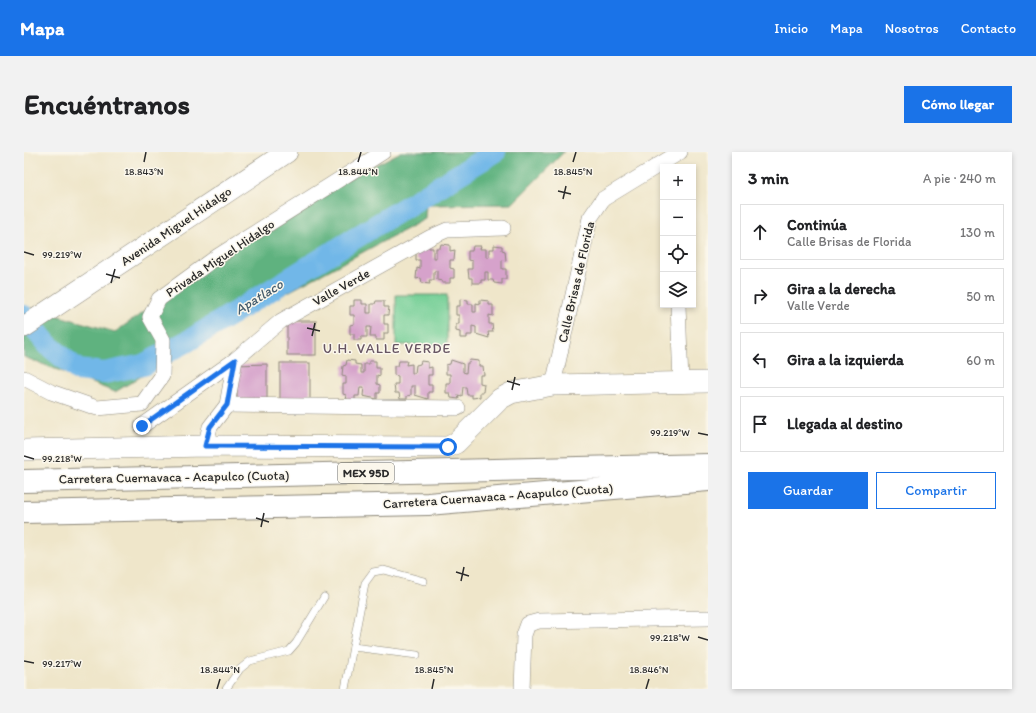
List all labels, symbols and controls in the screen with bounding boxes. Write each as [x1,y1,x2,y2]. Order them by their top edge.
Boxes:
text: Mapa [20,17,64,40]
text: Inicio [774,20,808,37]
text: Mapa [830,20,863,37]
text: Nosotros [885,20,939,37]
text: Contacto [961,20,1016,37]
button: Cómo llegar [904,86,1012,123]
text: Encuéntranos [24,87,190,121]
map controls [660,164,696,308]
button: + [660,164,696,200]
text: 18.843°N [124,165,164,178]
text: 18.844°N [338,165,378,178]
text: 18.845°N [553,165,593,178]
text: 3 min [748,168,789,188]
text: A pie · 240 m [923,171,996,186]
street label: Avenida Miguel Hidalgo [118,183,234,269]
button: − [660,200,696,236]
street label: Privada Miguel Hidalgo [163,216,278,300]
text: Continúa [787,216,847,234]
street label: Calle Brisas de Florida [555,219,597,344]
icon: ahead [749,221,771,243]
text: 130 m [960,225,995,240]
text: Calle Brisas de Florida [787,234,911,249]
button: locate [660,236,696,272]
text: 99.219°W [42,248,82,261]
street label: Valle Verde [310,265,372,309]
button: layers [660,272,696,308]
water label: Apatlaco [232,275,287,318]
text: Gira a la derecha [787,280,896,298]
icon: right [749,285,771,307]
text: 50 m [966,289,995,304]
text: Valle Verde [787,298,850,313]
district label: U.H. VALLE VERDE [323,340,451,357]
icon: left [749,349,771,371]
text: Gira a la izquierda [787,351,904,369]
text: 60 m [966,353,995,368]
icon: arrive [749,413,771,435]
text: Llegada al destino [787,415,903,433]
route end [133,417,151,435]
text: 99.219°W [650,426,690,439]
route start [439,438,457,456]
text: 99.218°W [42,452,82,465]
road number: MEX 95D [338,463,394,483]
street label: Carretera Cuernavaca - Acapulco (Cuota) [58,467,290,487]
button: Guardar [748,472,868,509]
button: Compartir [876,472,996,509]
street label: Carretera Cuernavaca - Acapulco (Cuota) [382,480,614,512]
text: 99.218°W [650,631,690,644]
text: 99.217°W [42,657,82,670]
text: 18.844°N [200,663,240,676]
text: 18.845°N [414,663,454,676]
text: 18.846°N [629,663,669,676]

